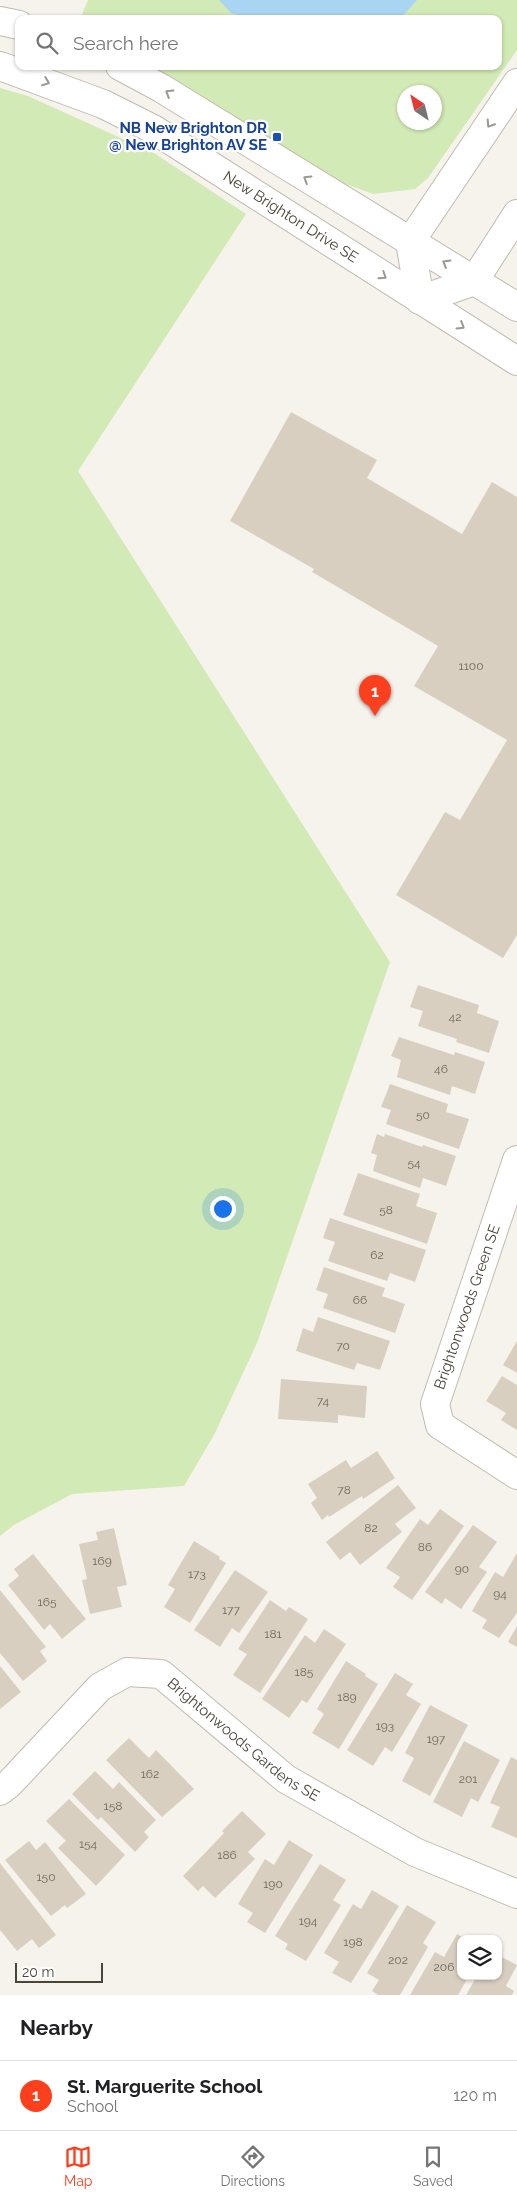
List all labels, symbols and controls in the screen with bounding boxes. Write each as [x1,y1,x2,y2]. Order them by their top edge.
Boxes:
search box [15,15,502,70]
icon: search [33,29,61,57]
text: Search here [73,32,179,54]
one-way arrow [41,76,50,86]
north arrow [397,85,442,130]
one-way arrow [165,90,174,99]
one-way arrow [487,118,497,127]
place label: NB New Brighton DR @ New Brighton AV SE [109,119,267,154]
marker: NB New Brighton DR @ New Brighton AV SE [271,131,283,143]
street label: New Brighton Drive SE [220,167,362,266]
one-way arrow [303,176,312,185]
one-way arrow [442,260,451,270]
one-way arrow [377,270,387,279]
one-way arrow [456,320,465,329]
house number: 1100 [459,659,483,673]
pin: 1 [359,675,391,716]
house number: 42 [449,1010,461,1024]
house number: 46 [434,1062,448,1076]
house number: 50 [416,1108,430,1122]
house number: 54 [407,1156,421,1170]
your location [210,1196,236,1222]
house number: 58 [379,1203,393,1217]
street label: Brightonwoods Green SE [430,1222,504,1392]
house number: 62 [370,1248,384,1262]
house number: 66 [353,1293,367,1307]
house number: 70 [336,1339,350,1353]
house number: 74 [317,1394,330,1408]
house number: 78 [337,1483,351,1497]
house number: 82 [364,1521,378,1535]
house number: 86 [418,1540,432,1554]
house number: 169 [92,1554,112,1568]
house number: 90 [455,1562,469,1576]
house number: 173 [188,1567,206,1581]
house number: 94 [493,1587,507,1601]
house number: 165 [38,1595,57,1609]
house number: 177 [222,1603,241,1617]
house number: 181 [264,1627,282,1641]
house number: 185 [295,1665,314,1679]
street label: Brightonwoods Gardens SE [164,1674,323,1805]
house number: 189 [337,1690,357,1704]
house number: 193 [376,1719,394,1733]
house number: 197 [427,1732,446,1746]
house number: 162 [141,1767,159,1781]
house number: 201 [459,1772,477,1786]
house number: 158 [104,1799,122,1813]
house number: 154 [79,1837,98,1851]
house number: 186 [217,1848,237,1862]
house number: 150 [36,1870,56,1884]
house number: 190 [263,1877,283,1891]
house number: 194 [299,1914,318,1928]
house number: 198 [343,1935,363,1949]
map controls [457,1935,502,1980]
button: layers [457,1935,502,1980]
house number: 202 [388,1953,408,1967]
scale bar [15,1960,102,1983]
house number: 206 [434,1960,454,1974]
text: 20 m [22,1964,54,1980]
text: Nearby [20,2015,93,2040]
text: St. Marguerite School [67,2075,262,2097]
text: 1 [32,2086,40,2105]
text: 120 m [453,2086,497,2105]
text: School [67,2097,118,2116]
tab: Map [64,2143,92,2189]
tab: Directions [220,2143,285,2189]
tab: Saved [413,2143,453,2189]

